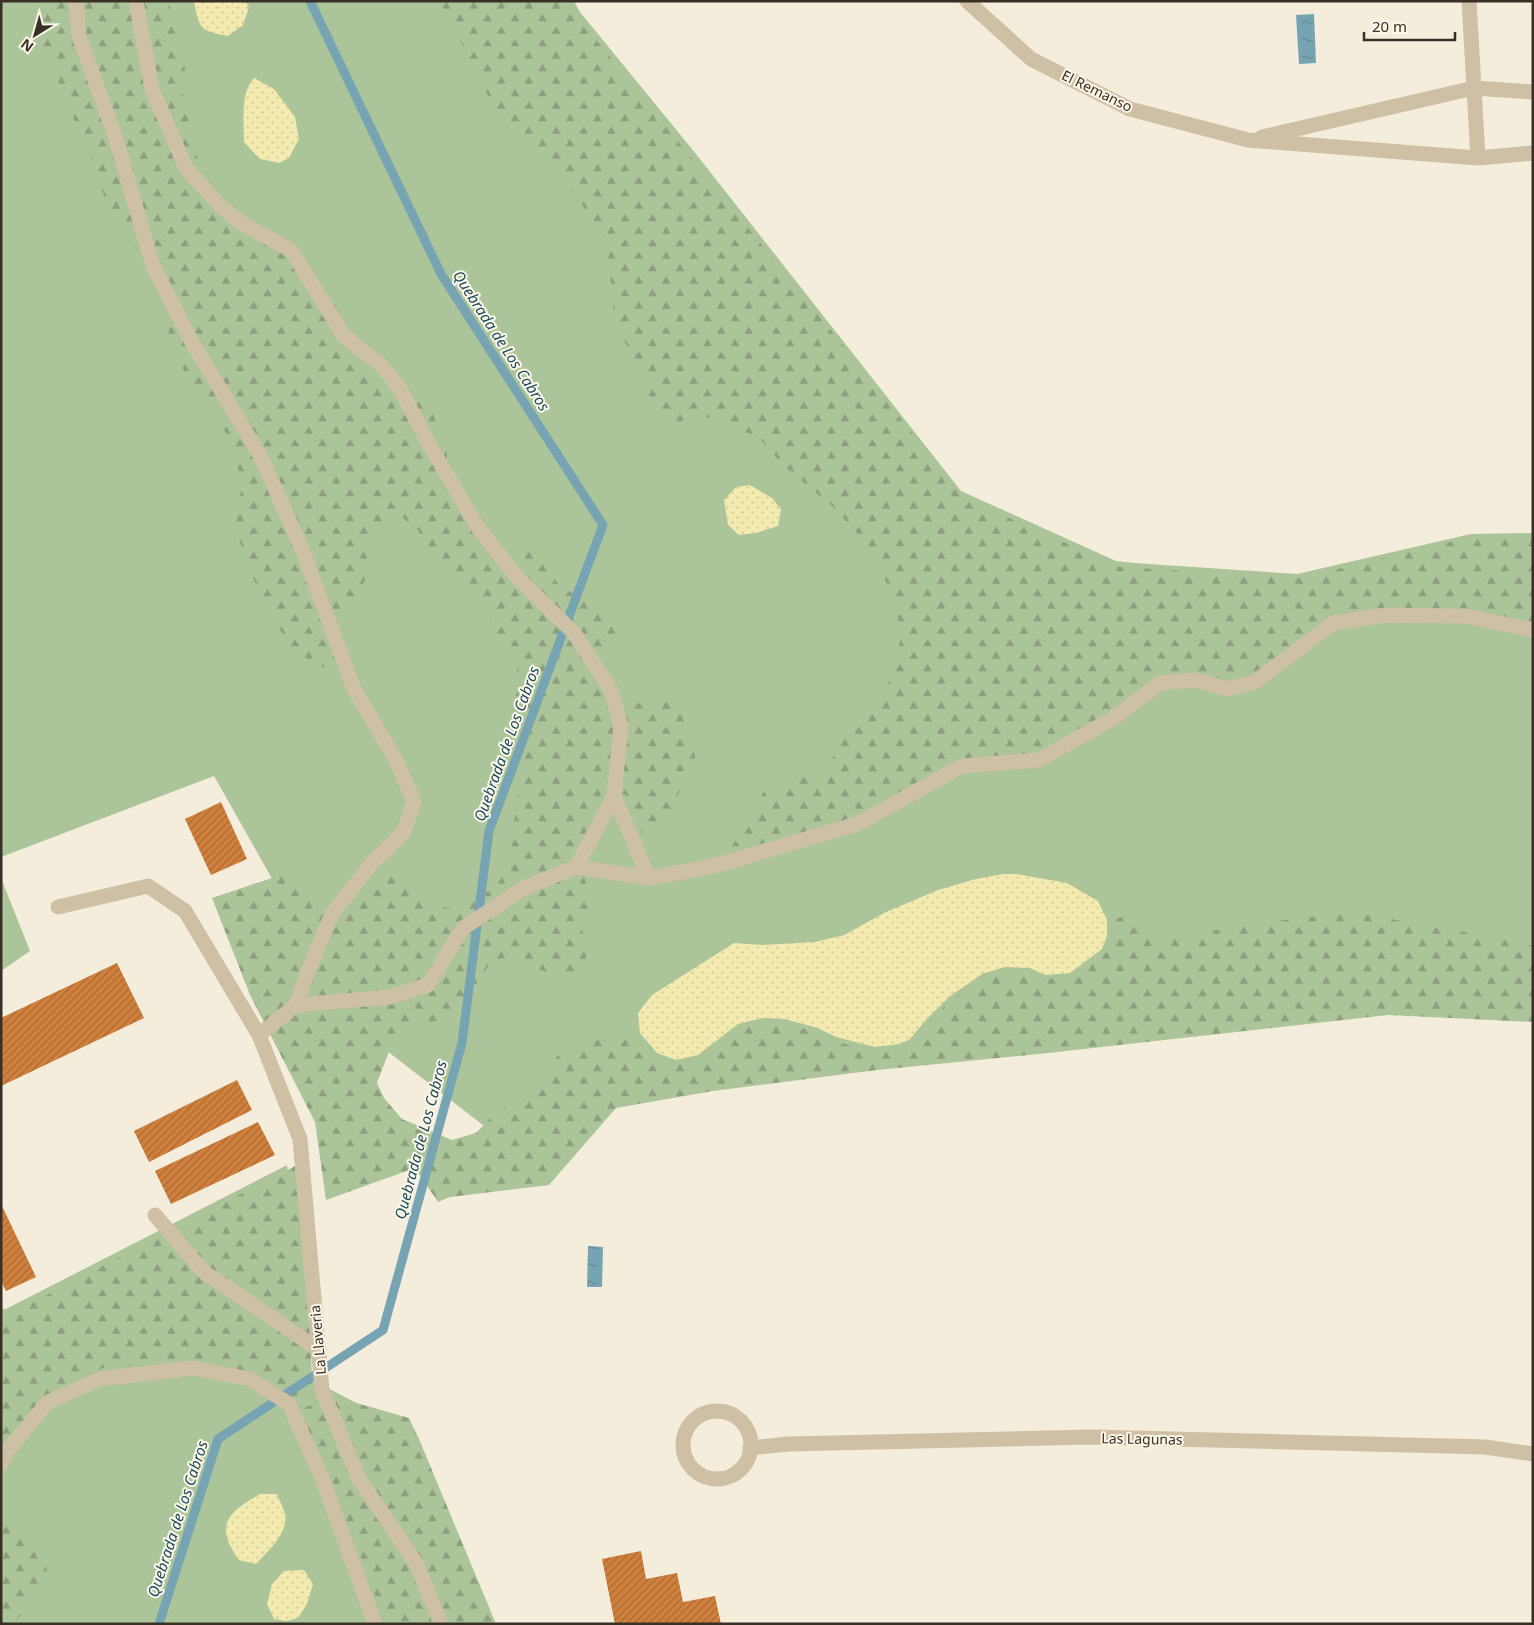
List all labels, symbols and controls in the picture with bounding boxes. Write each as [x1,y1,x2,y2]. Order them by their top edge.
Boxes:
north arrow [10,10,60,60]
scale bar [1364,10,1455,42]
text: 20 m [1372,16,1407,36]
text: N [17,35,37,57]
street label: El Remanso [1059,65,1136,116]
water label: Quebrada de Los Cabros [449,266,555,415]
water label: Quebrada de Los Cabros [469,663,544,824]
water label: Quebrada de Los Cabros [389,1058,451,1221]
street label: La Llaveria [305,1304,330,1376]
street label: Las Lagunas [1101,1428,1183,1449]
water label: Quebrada de Los Cabros [142,1437,212,1600]

